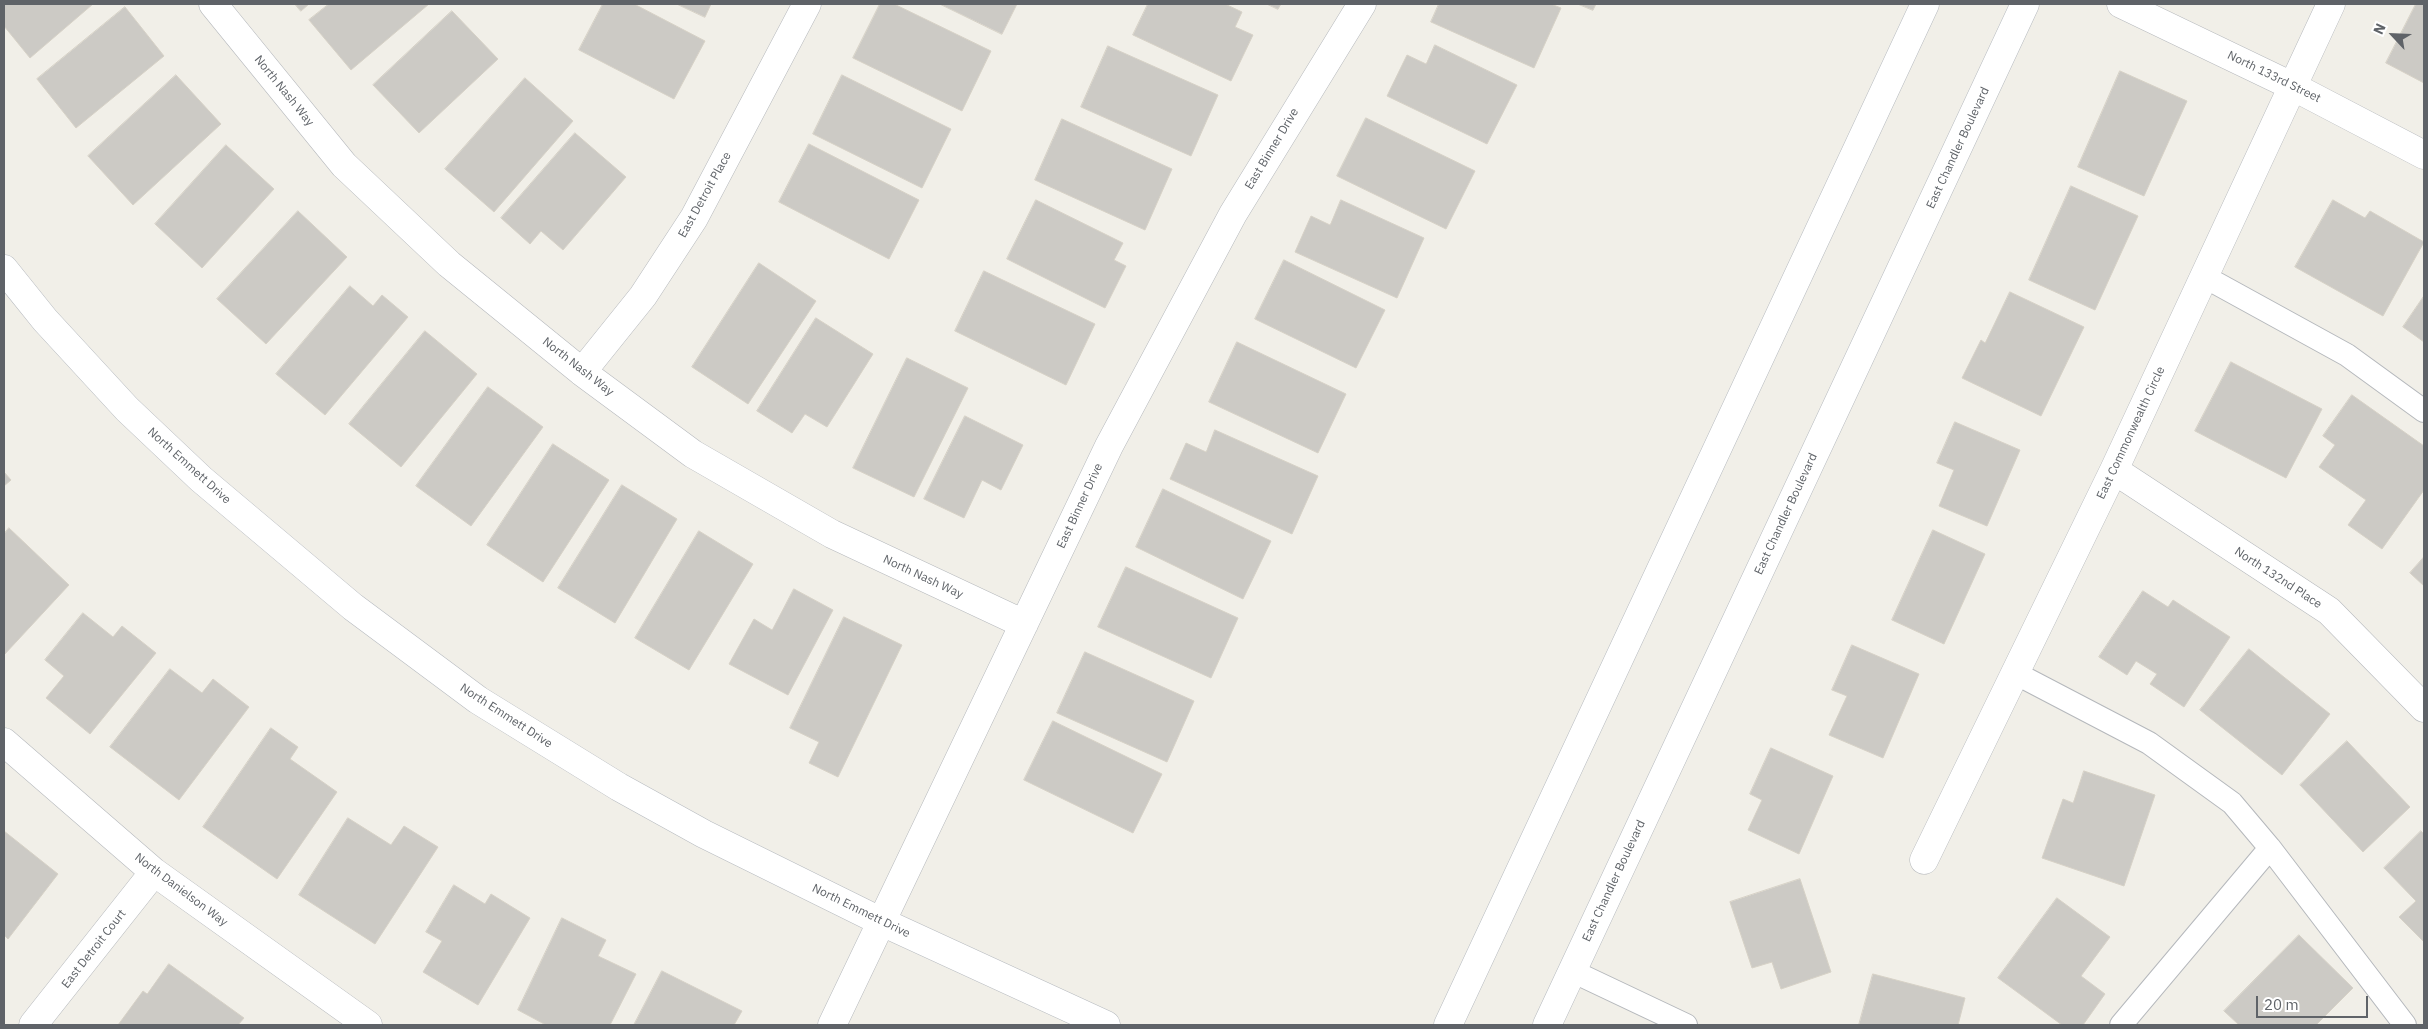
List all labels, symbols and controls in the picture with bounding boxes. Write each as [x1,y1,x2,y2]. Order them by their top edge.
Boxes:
north arrow [2368,10,2418,60]
text: N [2369,20,2390,37]
street label: North 133rd Street [2225,48,2323,106]
street label: North Nash Way [251,53,317,129]
street label: East Chandler Boulevard [1924,85,1992,211]
street label: East Binner Drive [1242,106,1302,192]
street label: East Detroit Place [676,150,734,240]
street label: North Nash Way [539,335,617,399]
street label: East Commonwealth Circle [2094,364,2168,502]
street label: North Emmett Drive [144,425,234,507]
street label: East Chandler Boulevard [1752,451,1820,577]
street label: East Binner Drive [1054,461,1106,551]
street label: North 132nd Place [2232,544,2324,612]
street label: North Nash Way [881,552,965,602]
street label: North Emmett Drive [457,681,555,751]
street label: East Chandler Boulevard [1580,818,1648,944]
street label: North Danielson Way [132,850,230,930]
street label: North Emmett Drive [810,881,912,941]
street label: East Detroit Court [59,907,129,991]
scale bar [2258,986,2370,1018]
text: 20 m [2264,995,2299,1014]

